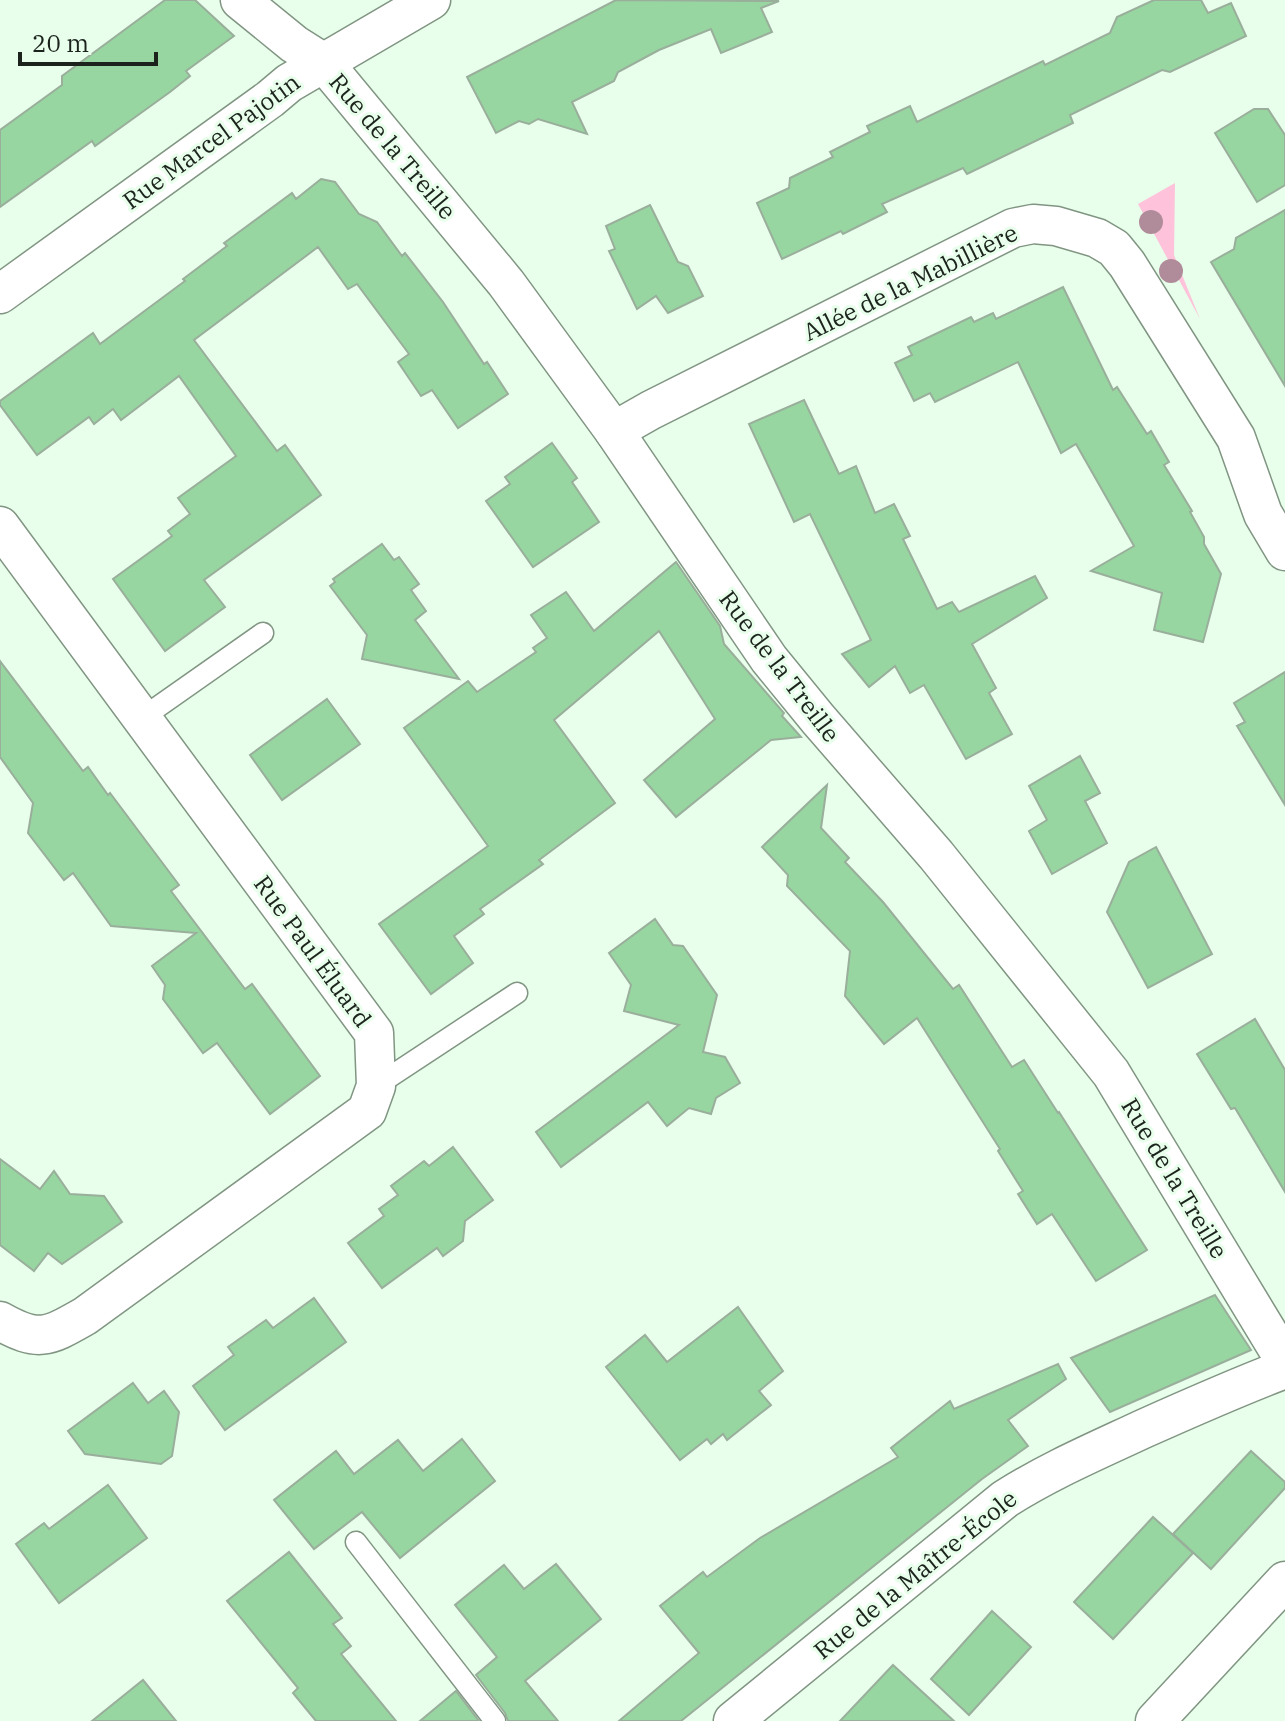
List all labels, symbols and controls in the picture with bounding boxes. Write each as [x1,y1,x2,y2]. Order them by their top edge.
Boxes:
scale bar [20,16,156,66]
text: 20 m [32,27,89,59]
street label: Rue Marcel Pajotin [116,66,306,216]
street label: Rue de la Treille [322,66,464,226]
street label: Allée de la Mabillière [797,216,1023,348]
street label: Rue de la Treille [713,584,847,748]
street label: Rue Paul Éluard [247,869,379,1033]
street label: Rue de la Treille [1114,1092,1236,1264]
street label: Rue de la Maître-École [807,1482,1023,1666]

